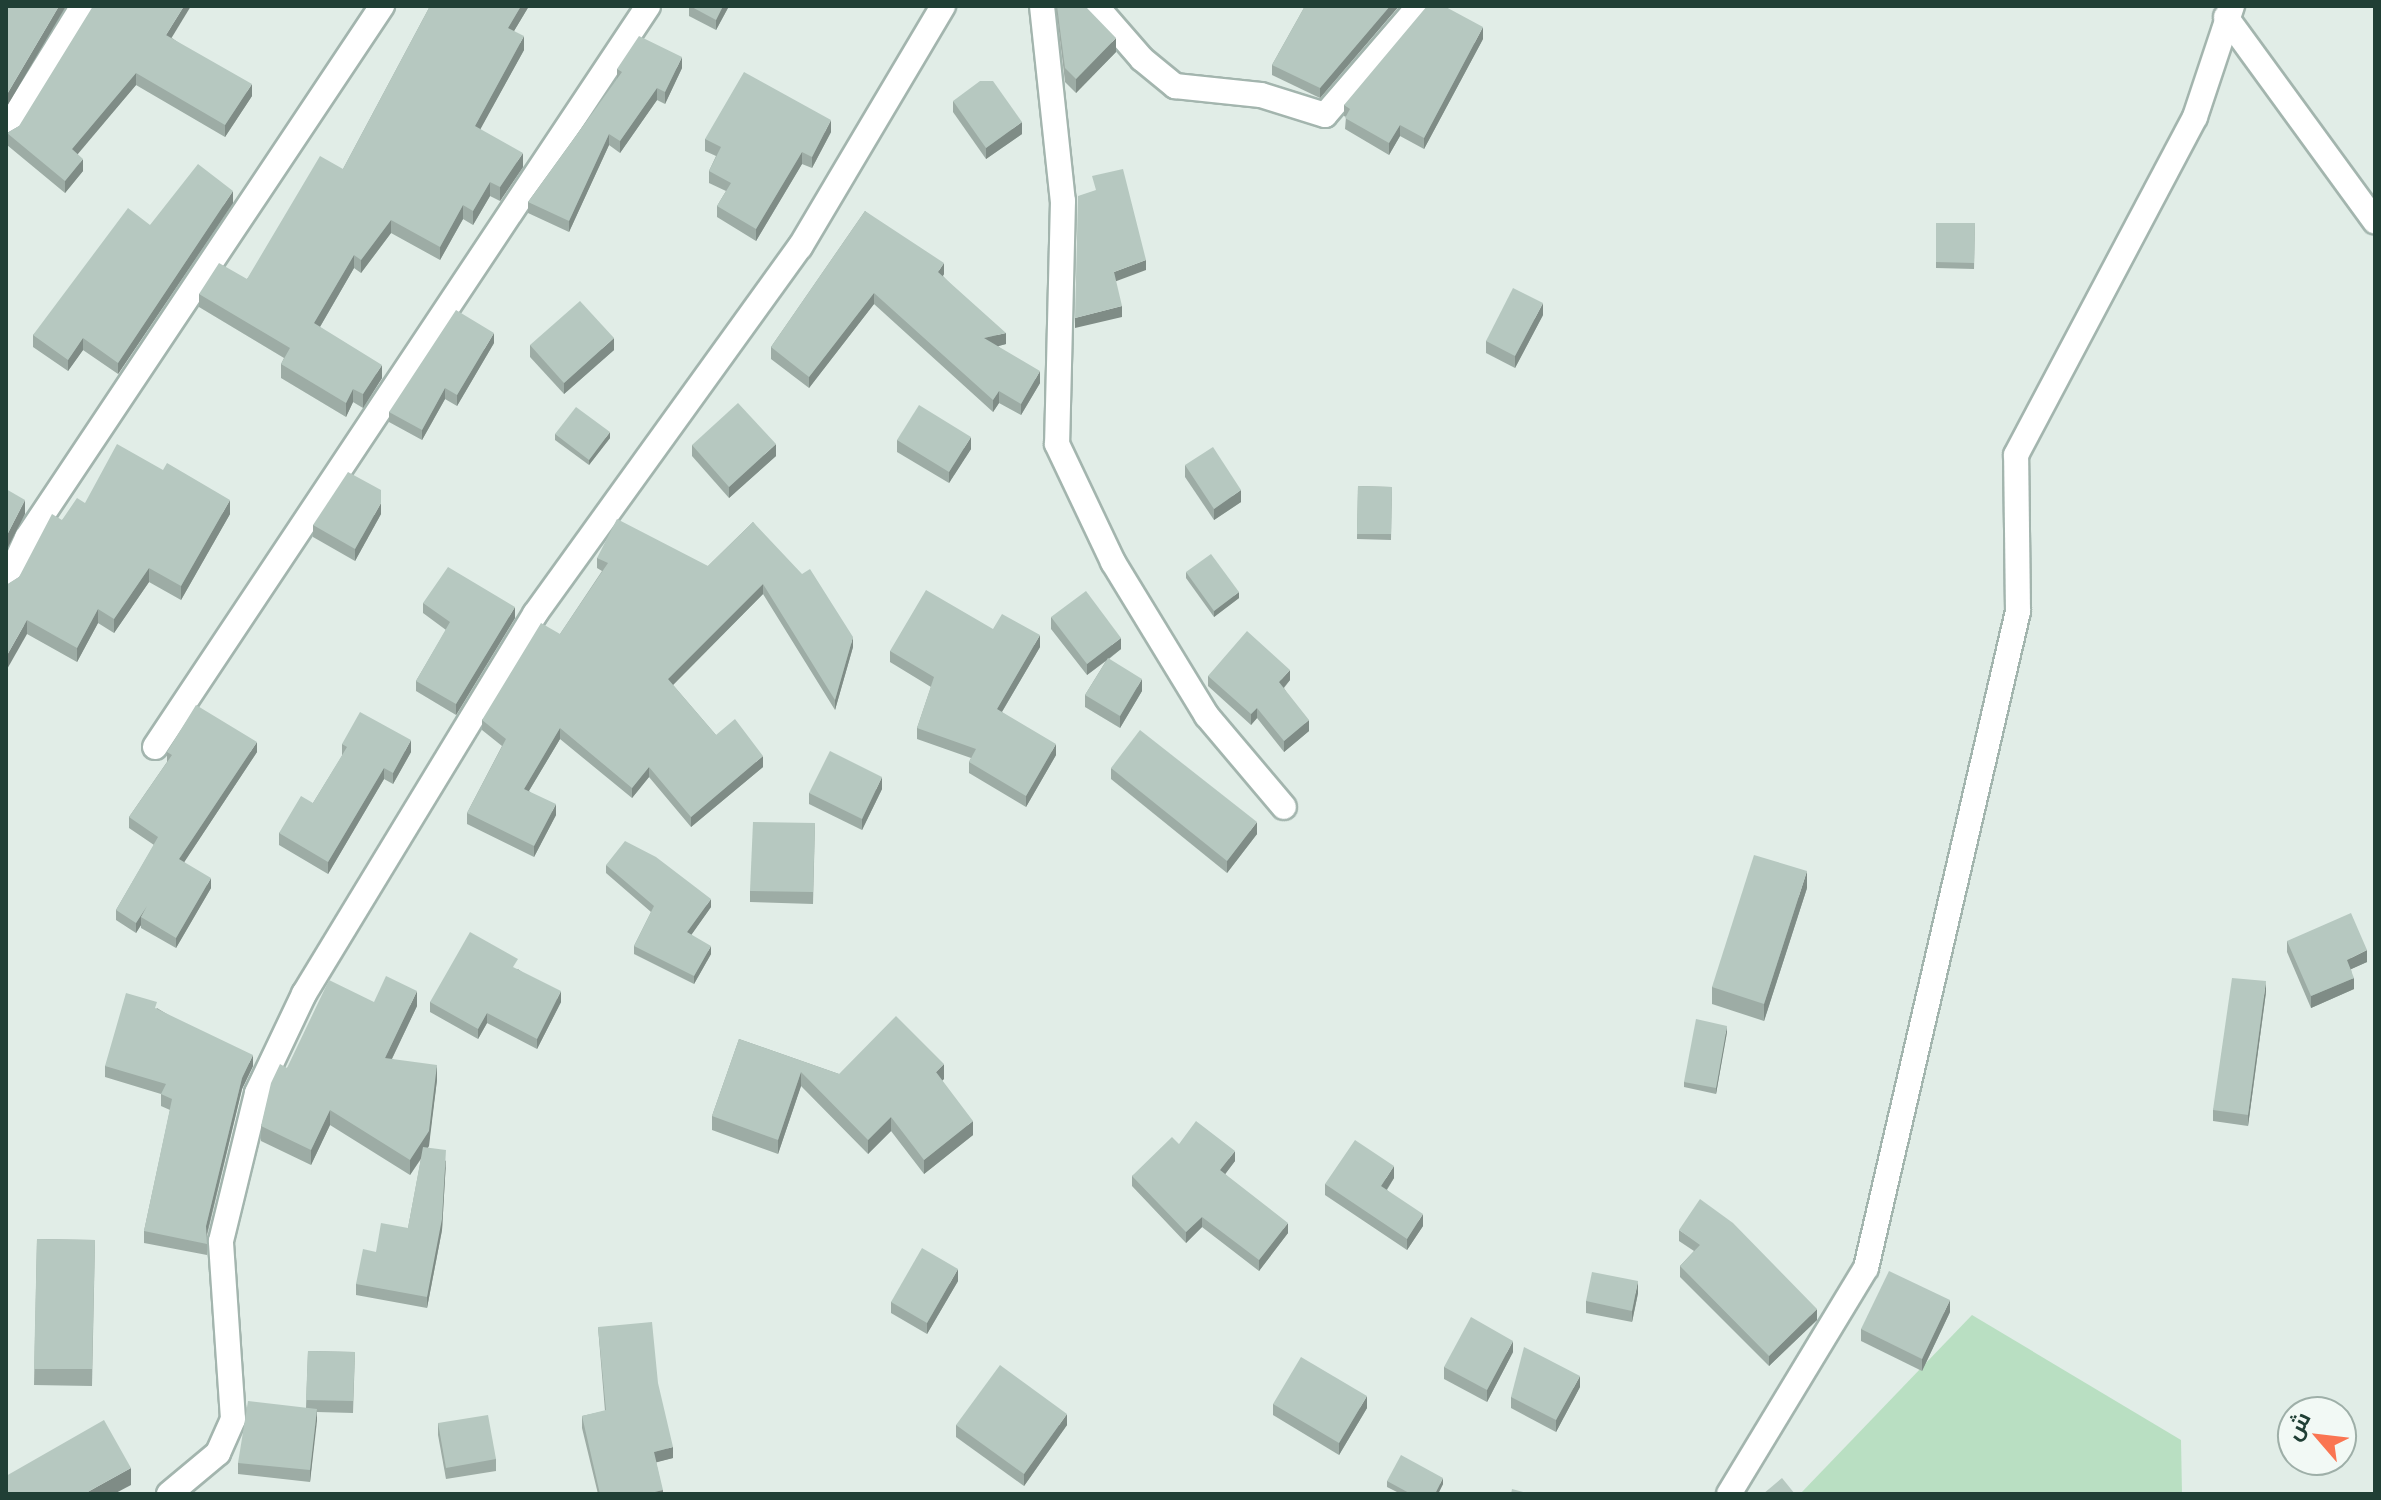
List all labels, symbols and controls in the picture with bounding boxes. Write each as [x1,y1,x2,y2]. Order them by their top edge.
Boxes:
north arrow [2277,1396,2357,1476]
text: ش [2279,1407,2315,1444]

